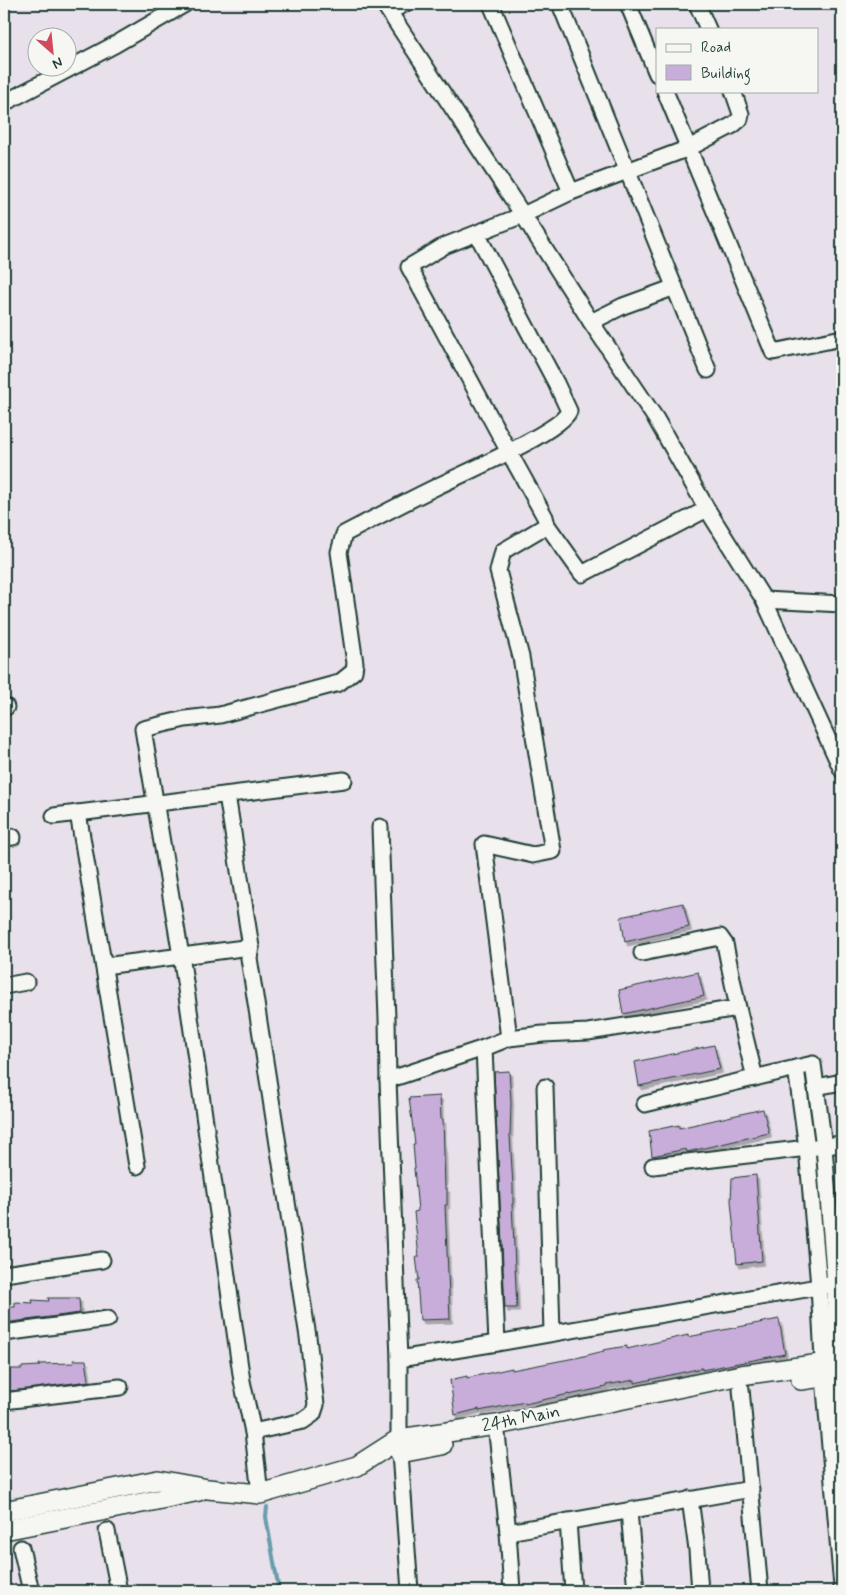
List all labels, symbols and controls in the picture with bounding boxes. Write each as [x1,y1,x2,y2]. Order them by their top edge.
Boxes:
north arrow [28,28,78,78]
legend [656,28,818,92]
text: Road [701,38,731,58]
text: N [49,53,66,73]
text: Building [701,64,751,85]
street label: 24th Main [480,1400,562,1438]

